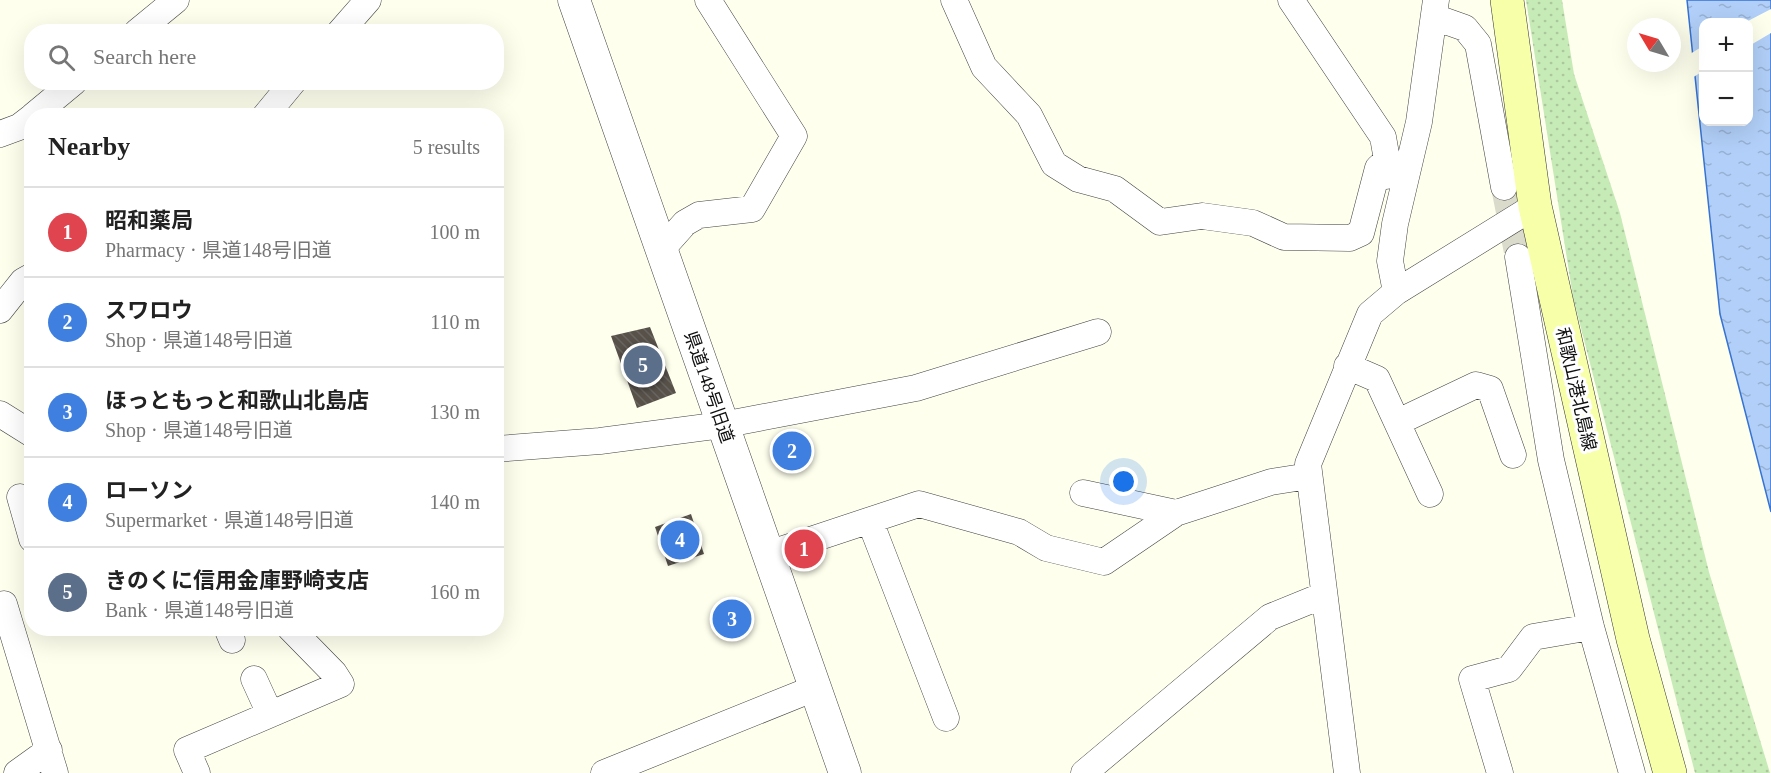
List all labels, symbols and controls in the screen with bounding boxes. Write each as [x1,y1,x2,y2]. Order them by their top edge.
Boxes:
north arrow [1627,18,1681,72]
map controls [1699,18,1753,126]
button: + [1699,18,1753,72]
search box [24,24,504,90]
icon: search [45,41,78,74]
text: Search here [93,44,196,69]
button: − [1699,72,1753,126]
text: Nearby [48,132,130,161]
text: 5 results [413,136,480,158]
text: 昭和薬局 [105,208,193,233]
text: 1 [63,221,73,243]
text: 100 m [429,221,480,243]
text: Pharmacy · 県道148号旧道 [105,239,332,261]
text: スワロウ [105,298,193,323]
text: 2 [63,311,73,333]
text: 110 m [430,311,480,333]
street label: 和歌山港北島線 [1552,325,1600,453]
street label: 県道148号旧道 [680,328,738,446]
text: Shop · 県道148号旧道 [105,329,293,351]
pin: 5 [624,342,662,388]
text: ほっともっと和歌山北島店 [105,388,369,413]
text: 3 [63,401,73,423]
text: 130 m [429,401,480,423]
text: Shop · 県道148号旧道 [105,419,293,441]
pin: 2 [772,428,812,474]
your location [1109,467,1138,496]
text: ローソン [105,478,193,503]
text: 4 [63,491,73,513]
text: 140 m [429,491,480,513]
text: Supermarket · 県道148号旧道 [105,509,354,531]
pin: 4 [660,518,700,562]
pin: 1 [784,526,824,572]
text: きのくに信用金庫野崎支店 [105,568,369,593]
text: 5 [63,581,73,603]
text: 160 m [429,581,480,603]
pin: 3 [712,596,752,642]
text: Bank · 県道148号旧道 [105,599,294,621]

